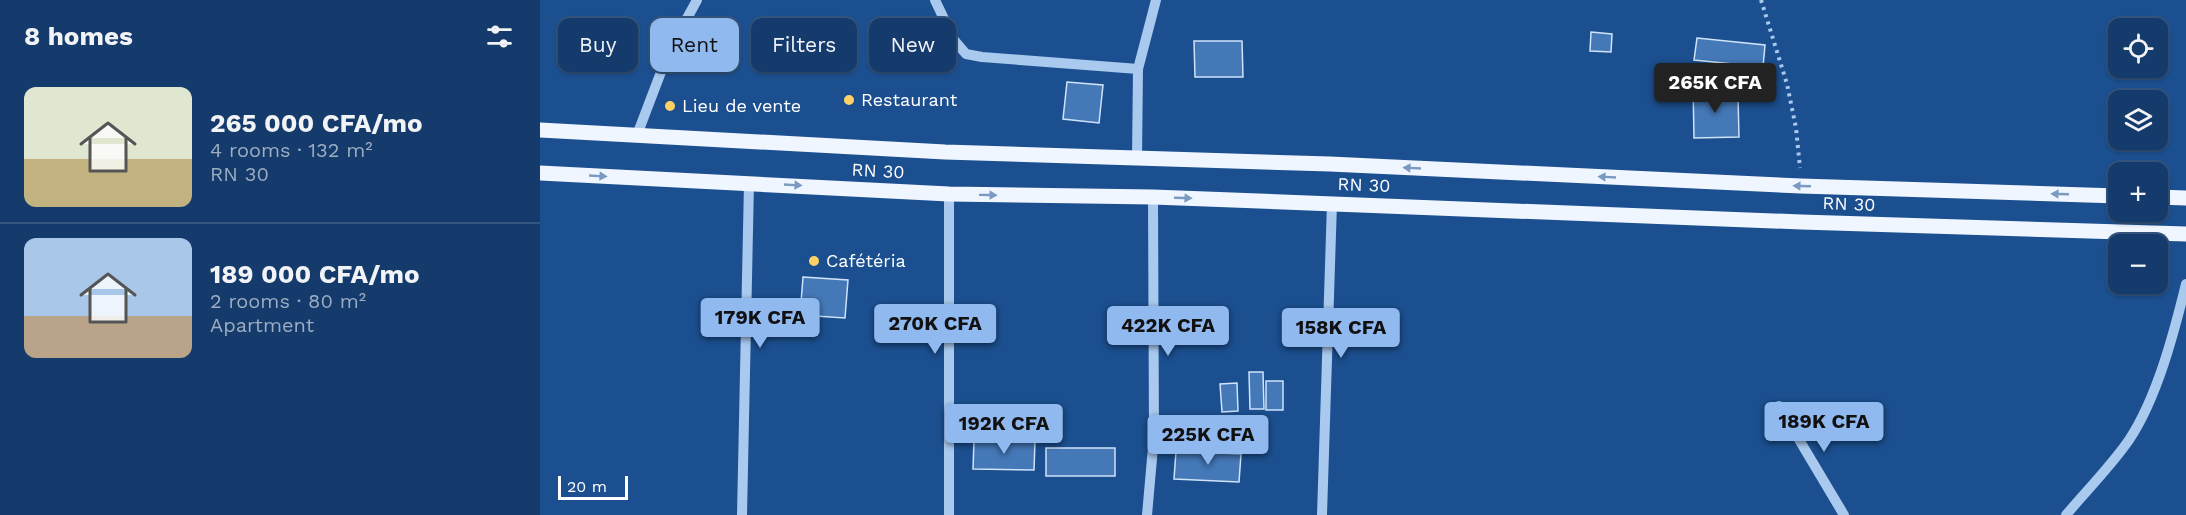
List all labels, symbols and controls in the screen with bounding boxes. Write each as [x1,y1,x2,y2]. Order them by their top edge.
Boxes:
chip: Buy [558,18,638,72]
chip: Rent [650,18,739,72]
chip: Filters [751,18,857,72]
chip: New [869,18,956,72]
map controls [2108,18,2168,294]
button: locate [2108,18,2168,78]
icon: filters [483,20,516,53]
text: 8 homes [24,21,133,51]
pin: 265K CFA [1653,63,1777,114]
text: 265K CFA [1668,70,1762,94]
place label: Restaurant [861,89,958,110]
button: layers [2108,90,2168,150]
marker: Restaurant [842,93,856,107]
place label: Lieu de vente [682,95,801,116]
marker: Lieu de vente [663,99,677,113]
text: 265 000 CFA/mo [210,108,423,138]
icon: home [72,111,144,183]
text: 4 rooms · 132 m² [210,138,373,162]
street label: RN 30 [851,159,905,182]
text: RN 30 [210,162,269,186]
button: + [2108,162,2168,222]
one-way arrow [1403,163,1422,172]
one-way arrow [589,171,608,181]
one-way arrow [1597,172,1616,181]
street label: RN 30 [1337,173,1391,196]
one-way arrow [784,181,803,190]
one-way arrow [1792,181,1811,190]
one-way arrow [2050,189,2069,199]
one-way arrow [978,190,997,200]
street label: RN 30 [1822,192,1876,215]
one-way arrow [1173,194,1192,203]
button: − [2108,234,2168,294]
place label: Cafétéria [826,250,906,271]
marker: Cafétéria [807,254,821,268]
text: 189 000 CFA/mo [210,259,420,289]
icon: home [72,262,144,334]
text: 2 rooms · 80 m² [210,289,366,313]
pin: 179K CFA [698,298,822,349]
pin: 270K CFA [873,304,997,355]
text: 179K CFA [715,305,805,329]
pin: 422K CFA [1106,306,1230,357]
pin: 158K CFA [1279,308,1403,359]
text: 270K CFA [888,311,982,335]
text: Apartment [210,313,314,337]
text: 422K CFA [1121,313,1215,337]
text: 158K CFA [1296,315,1386,339]
pin: 189K CFA [1762,402,1886,453]
pin: 192K CFA [942,404,1066,455]
text: 189K CFA [1778,409,1870,433]
text: 192K CFA [959,411,1049,435]
pin: 225K CFA [1146,415,1270,466]
text: 225K CFA [1161,422,1255,446]
scale bar [558,473,628,500]
text: 20 m [567,477,607,496]

